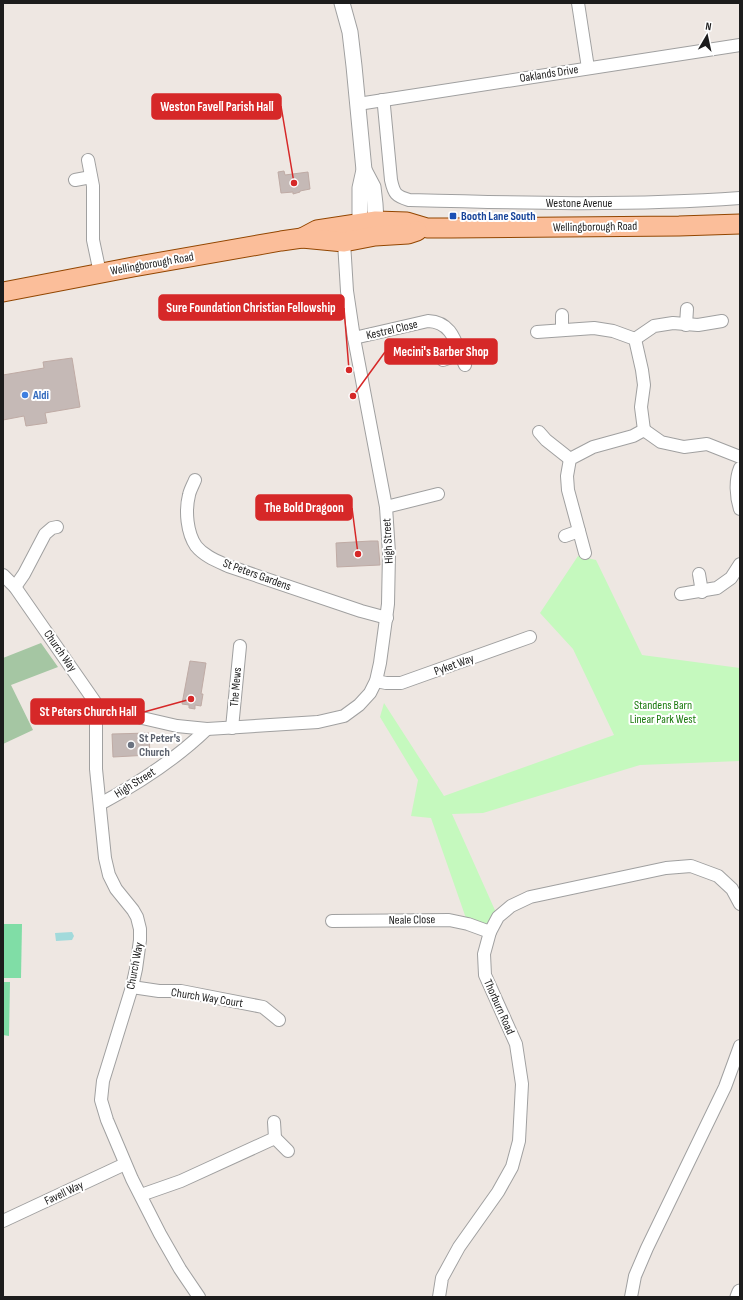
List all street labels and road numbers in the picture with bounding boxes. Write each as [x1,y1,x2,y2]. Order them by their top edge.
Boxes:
street label: Oaklands Drive [519,62,580,86]
street label: Westone Avenue [546,196,612,211]
street label: Wellingborough Road [553,219,637,235]
street label: Wellingborough Road [109,249,195,279]
street label: Kestrel Close [365,317,419,343]
street label: High Street [379,518,397,564]
street label: St Peters Gardens [221,556,293,594]
street label: Church Way [40,627,80,675]
street label: Pyket Way [432,651,476,679]
street label: The Mews [227,667,245,707]
street label: High Street [112,764,159,801]
street label: Neale Close [389,912,436,928]
street label: Church Way [123,941,147,991]
street label: Thorburn Road [480,977,518,1037]
street label: Church Way Court [170,985,244,1011]
street label: Favell Way [42,1177,86,1209]

